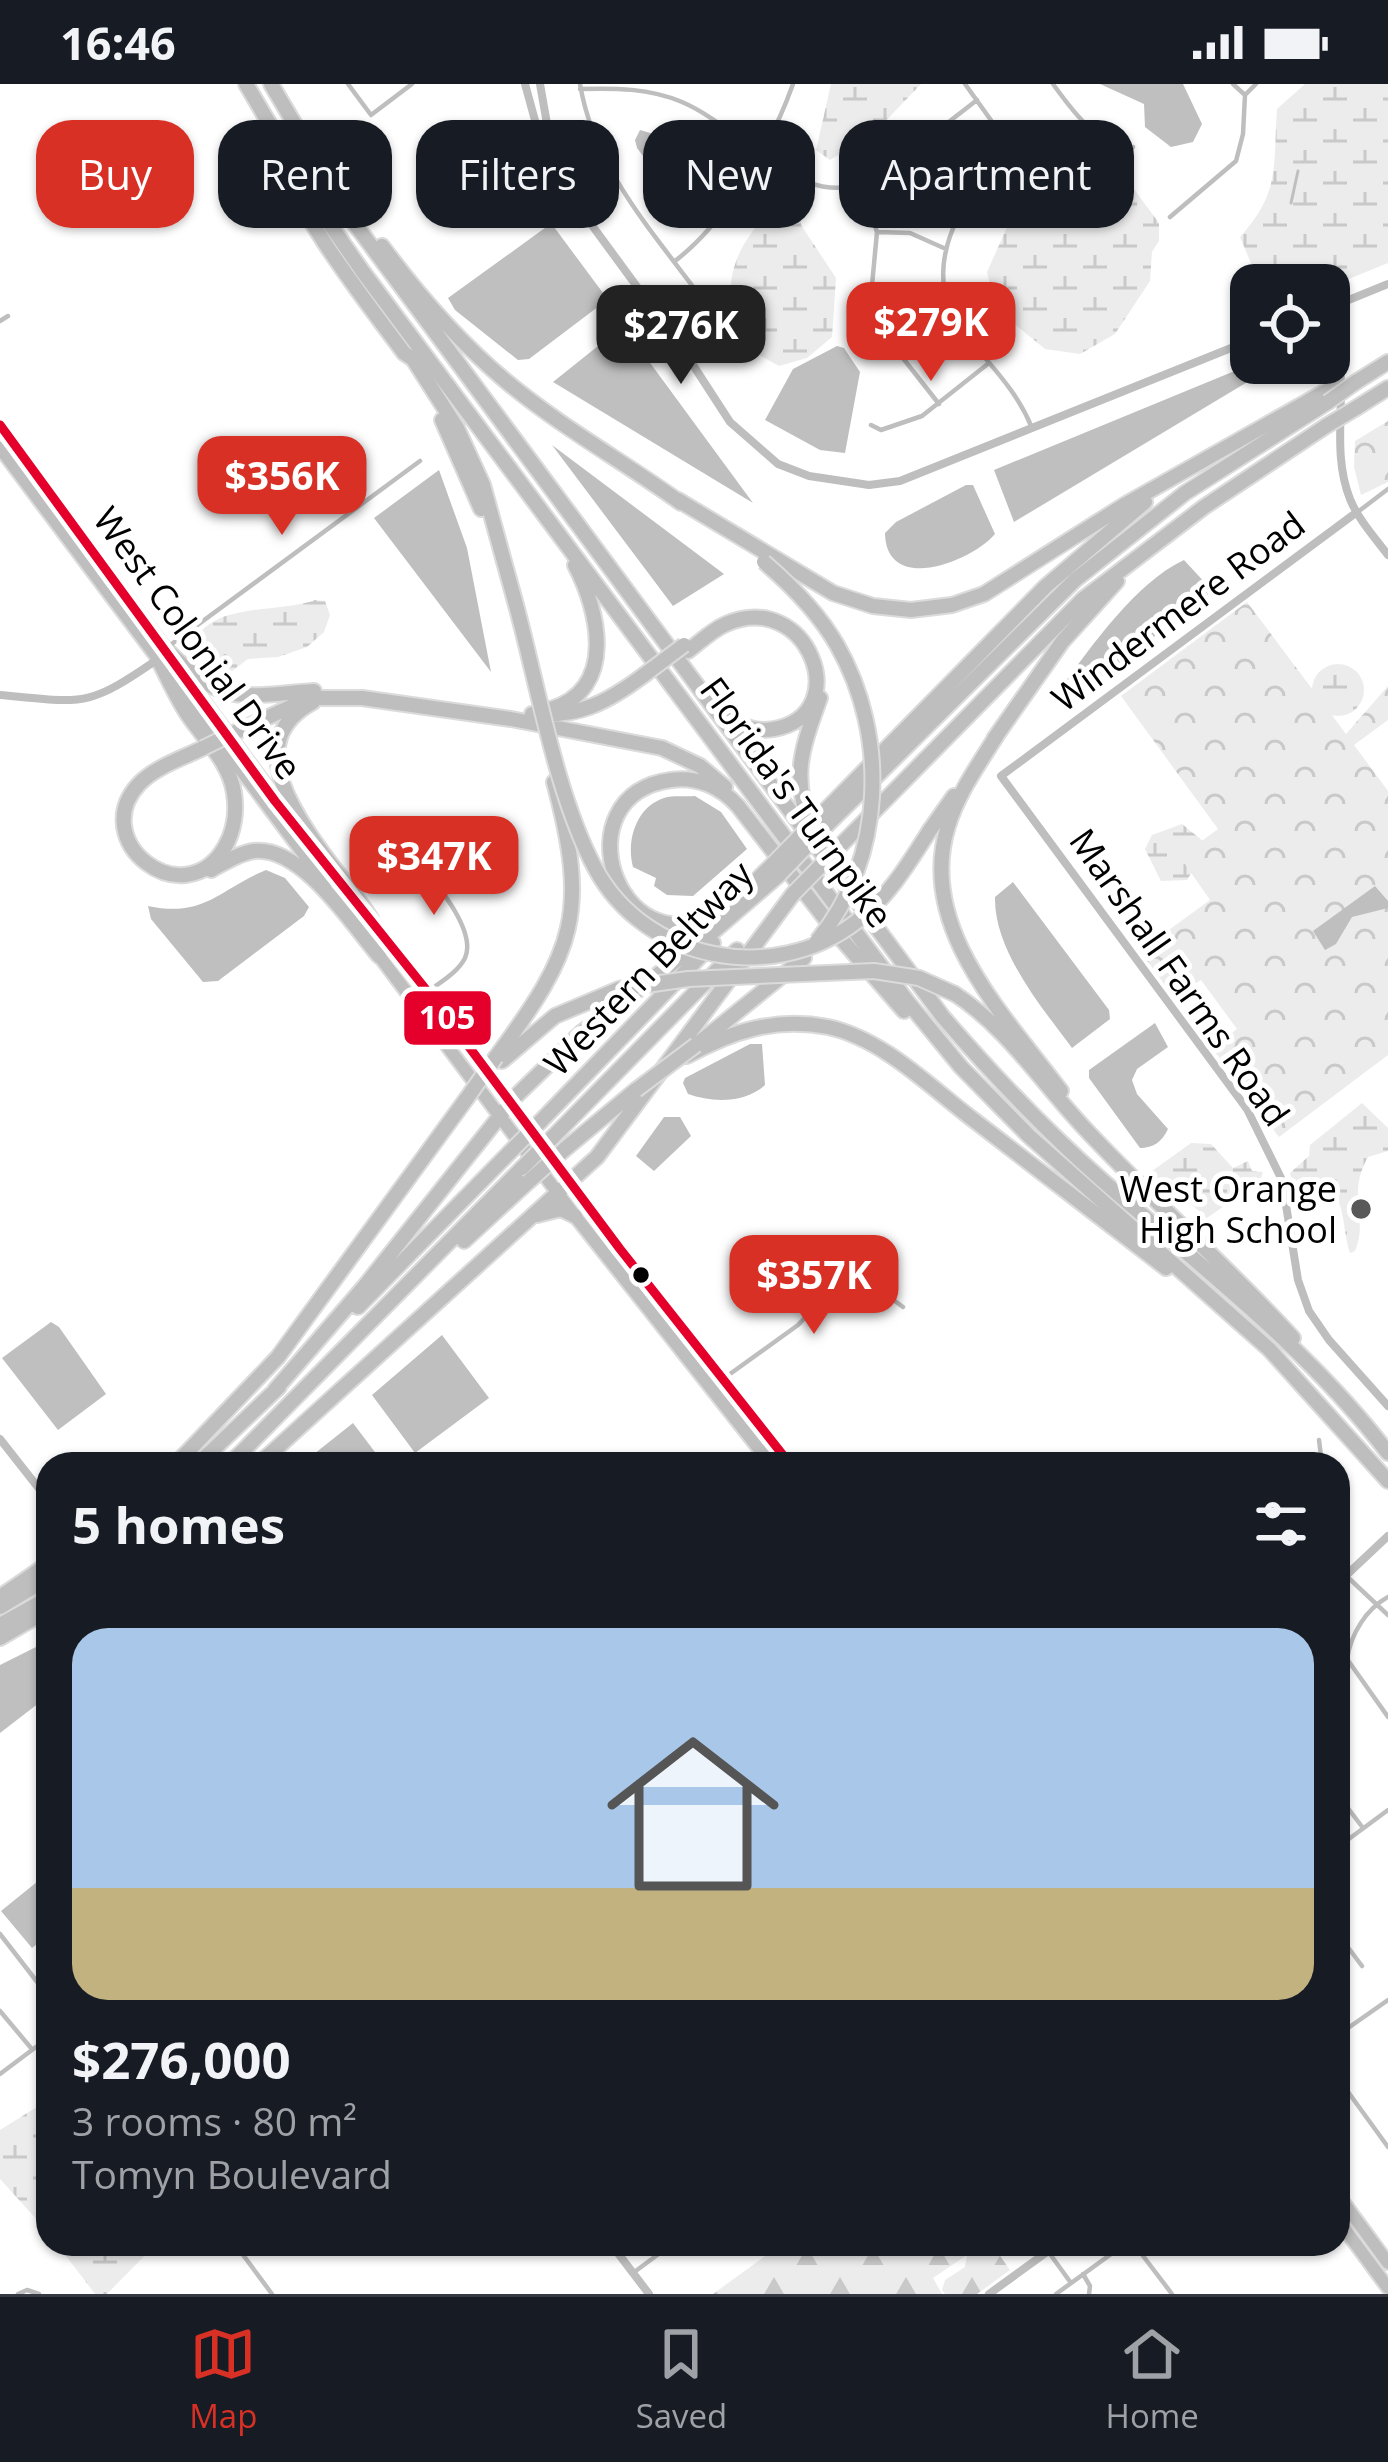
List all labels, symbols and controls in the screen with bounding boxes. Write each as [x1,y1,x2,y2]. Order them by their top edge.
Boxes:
text: 16:46 [60,12,176,73]
chip: Buy [36,120,194,228]
chip: Rent [218,120,392,228]
chip: Filters [416,120,619,228]
chip: New [643,120,815,228]
chip: Apartment [839,120,1134,228]
map controls [1230,264,1350,384]
button: locate [1230,264,1350,384]
pin: $279K [847,282,1015,384]
pin: $276K [597,285,765,387]
text: $279K [873,294,989,347]
text: $276K [623,297,739,350]
pin: $356K [198,436,366,538]
text: $356K [224,448,340,501]
street label: West Colonial Drive [82,497,314,789]
street label: Windermere Road [1041,500,1315,722]
street label: Florida's Turnpike [689,667,905,937]
pin: $347K [350,816,518,918]
street label: Marshall Farms Road [1059,818,1301,1136]
text: $347K [376,828,492,881]
street label: Western Beltway [533,849,764,1086]
line badge: 105 [402,989,493,1047]
text: 105 [419,994,475,1039]
place label: West Orange High School [1120,1164,1337,1254]
marker: West Orange High School [1348,1196,1374,1222]
pin: $357K [730,1235,898,1337]
text: $357K [756,1247,872,1300]
unlabelled marker [630,1264,652,1286]
text: 5 homes [72,1489,285,1559]
icon: filters [1248,1491,1314,1557]
icon: home [585,1706,801,1922]
text: $276,000 [72,2024,291,2094]
text: 3 rooms · 80 m² [72,2094,357,2147]
text: Tomyn Boulevard [72,2147,392,2200]
tab: Map [189,2321,257,2438]
tab: Saved [636,2321,727,2438]
tab: Home [1106,2321,1199,2438]

